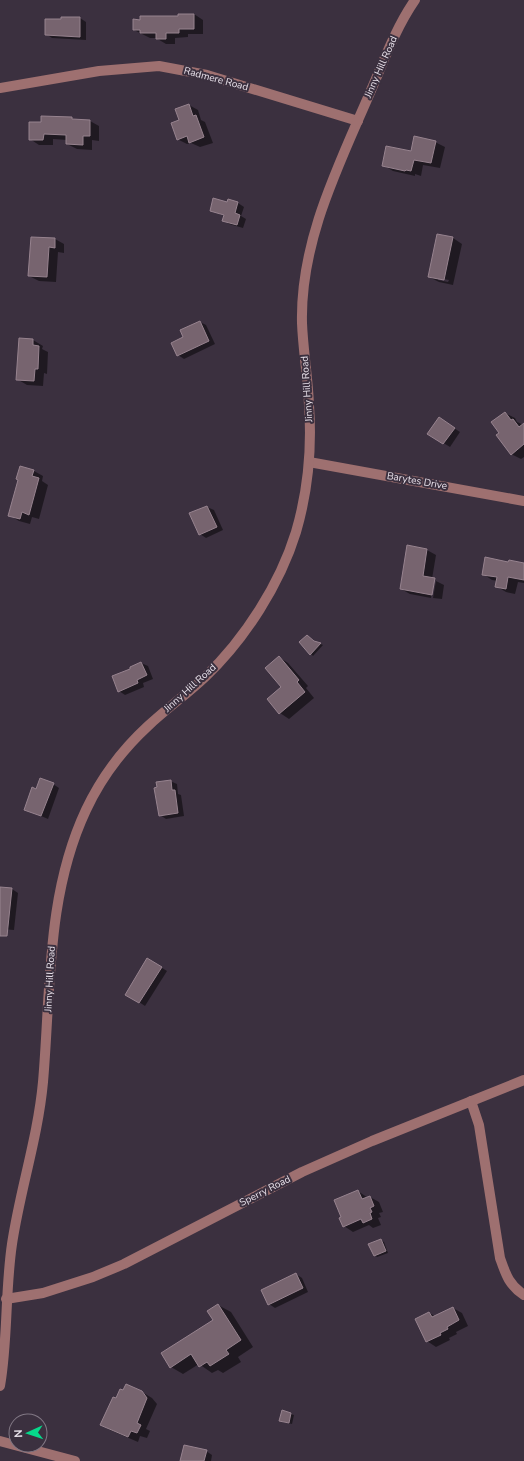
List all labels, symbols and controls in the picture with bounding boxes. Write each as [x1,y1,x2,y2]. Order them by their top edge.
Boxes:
street label: Jinny Hill Road [361,34,401,101]
street label: Radmere Road [182,64,250,94]
street label: Jinny Hill Road [298,355,316,424]
street label: Barytes Drive [386,469,448,493]
street label: Jinny Hill Road [160,661,219,716]
street label: Jinny Hill Road [41,945,59,1013]
street label: Sperry Road [237,1172,293,1210]
north arrow [8,1413,48,1453]
text: N [11,1429,26,1438]

